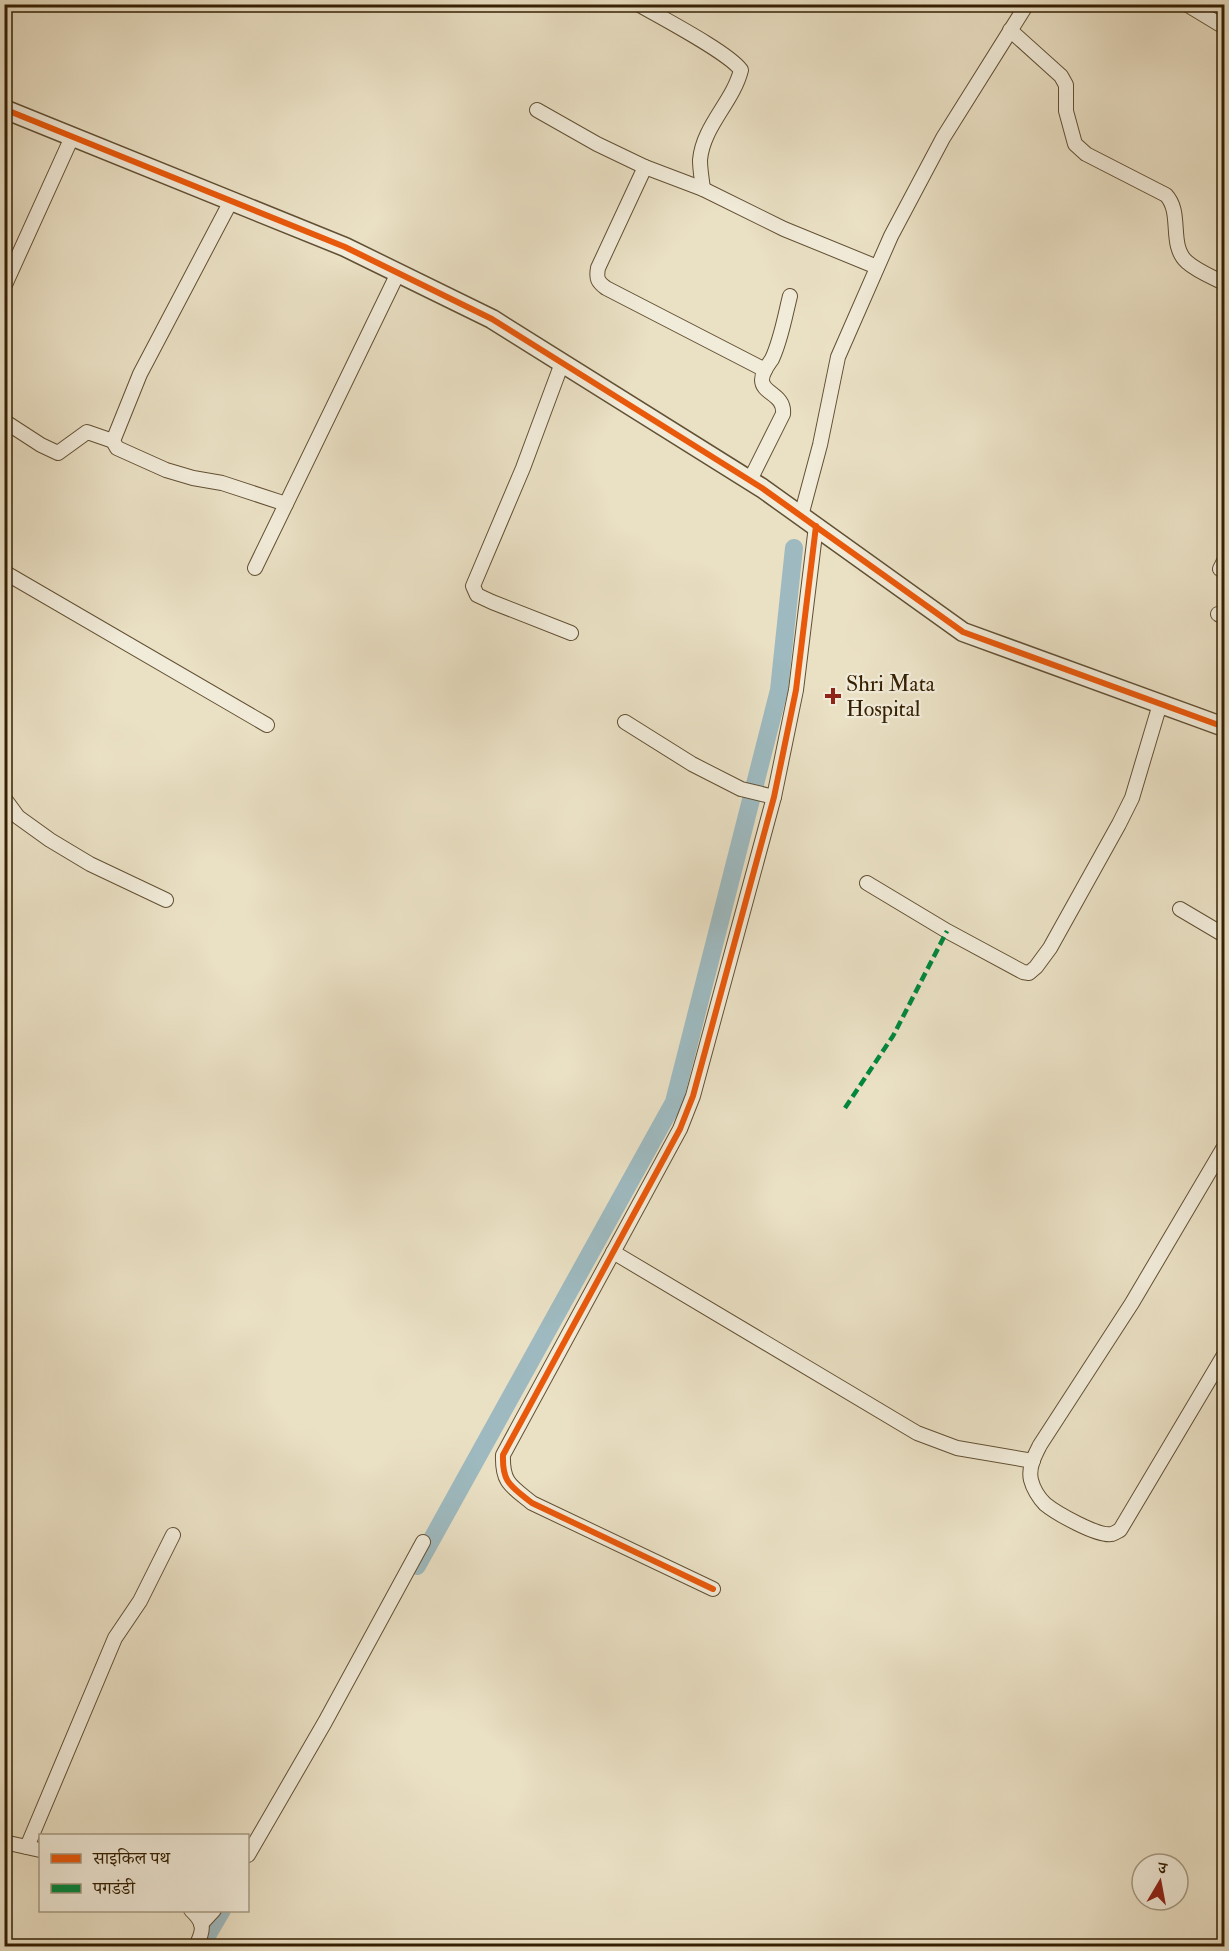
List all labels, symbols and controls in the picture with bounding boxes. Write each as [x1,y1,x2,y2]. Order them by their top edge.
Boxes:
place label: Shri Mata Hospital [846,670,936,724]
marker: Shri Mata Hospital [824,687,842,705]
legend [39,1834,249,1912]
text: साइकिल पथ [92,1847,171,1870]
north arrow [1130,1852,1190,1912]
text: उ [1156,1857,1170,1879]
text: पगडंडी [92,1877,136,1900]

